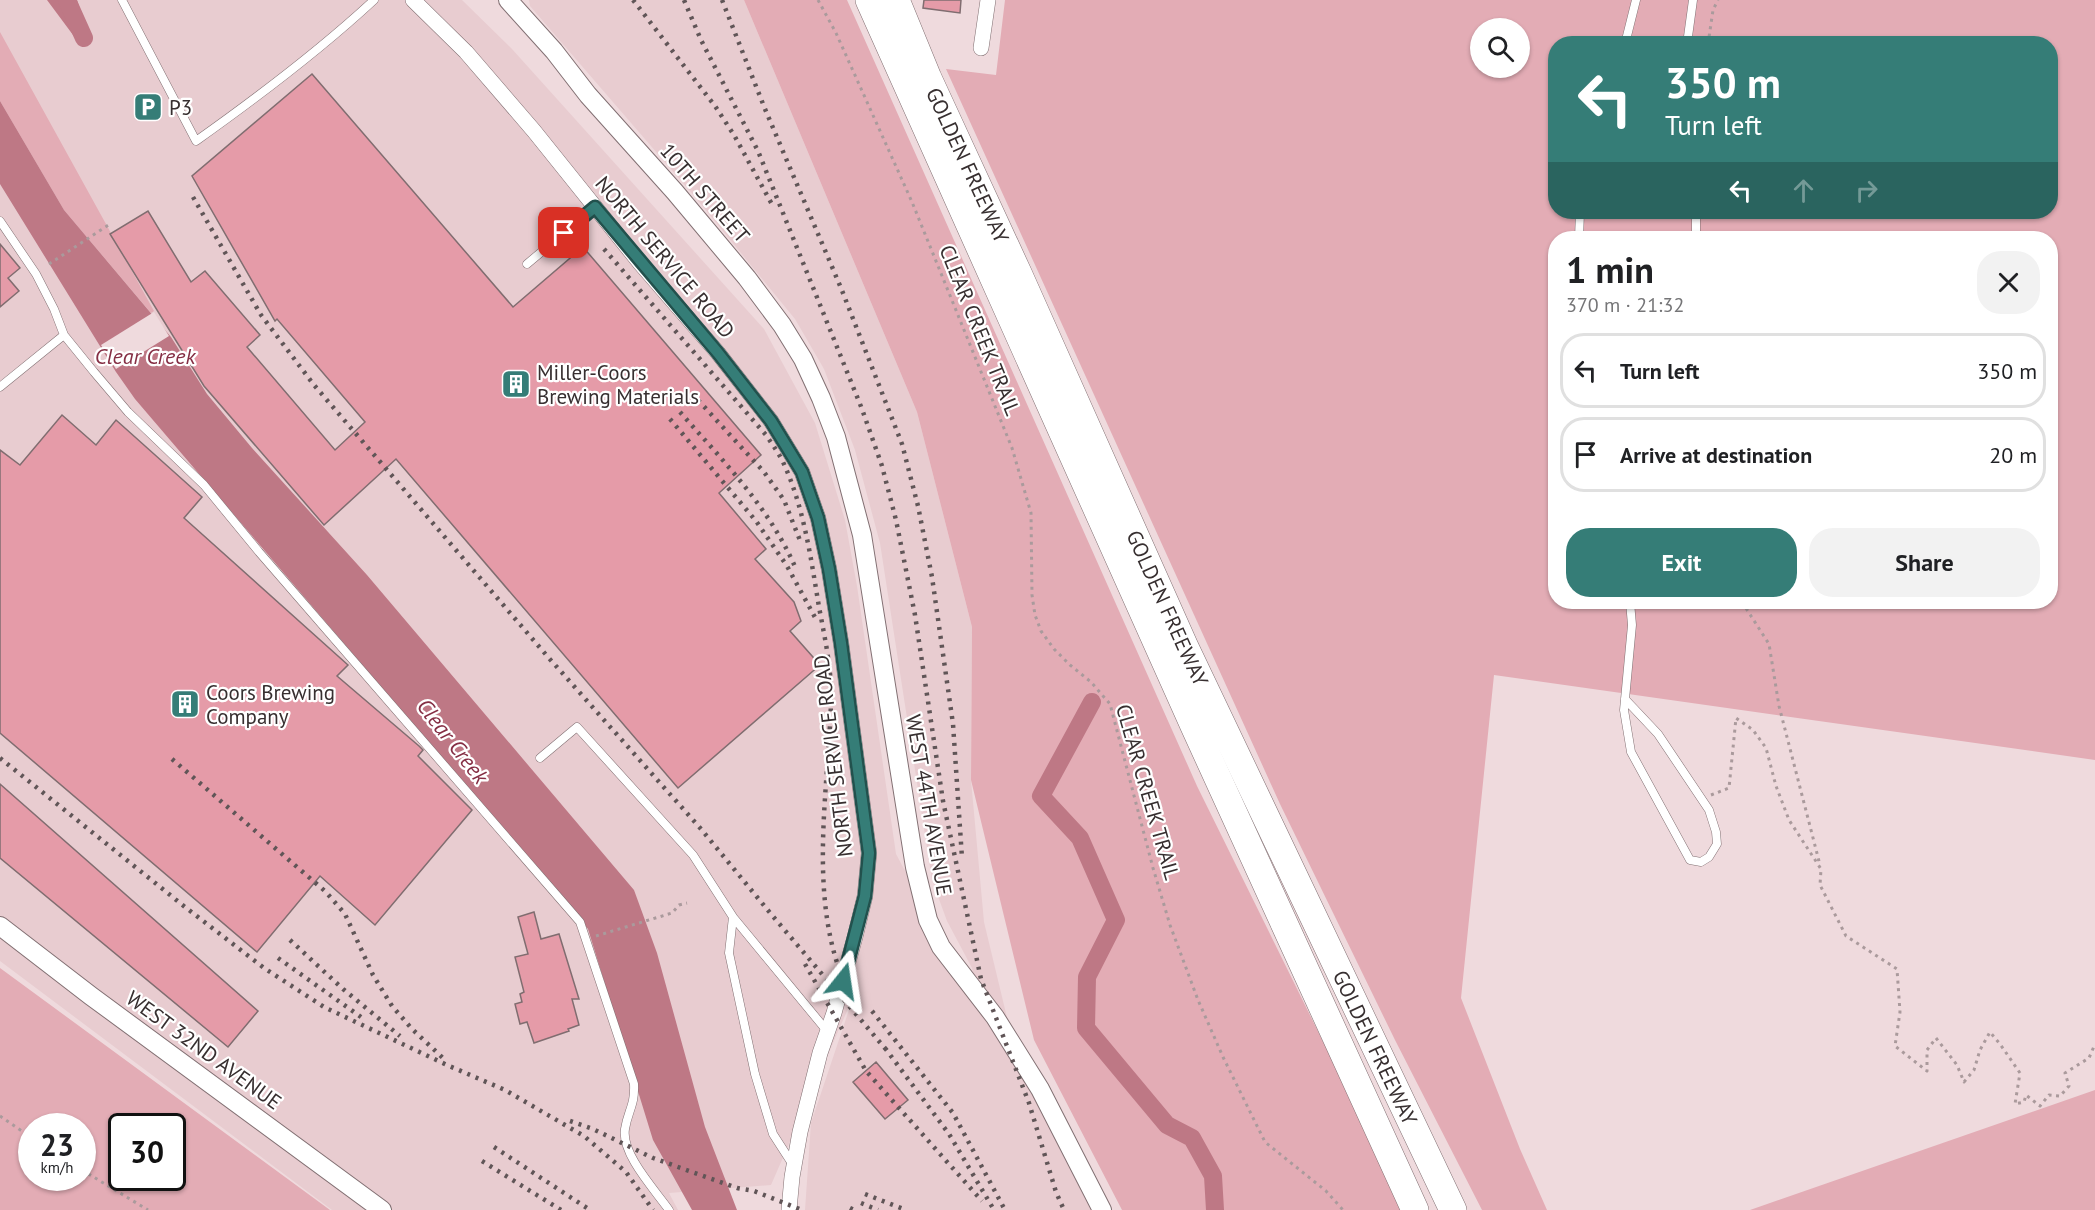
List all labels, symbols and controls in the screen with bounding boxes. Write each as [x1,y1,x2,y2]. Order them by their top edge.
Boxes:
map controls [1470,18,1530,78]
button: search [1470,18,1530,78]
text: 350 m [1665,55,1781,110]
icon: left [1566,60,1644,138]
street label: GOLDEN FREEWAY [921,83,1016,247]
parking icon: P3 [132,91,164,123]
place label: P3 [169,94,192,121]
text: Turn left [1665,108,1762,142]
street label: 10TH STREET [654,137,756,249]
street label: NORTH SERVICE ROAD [589,170,741,344]
icon: left [1724,174,1757,207]
icon: ahead [1787,174,1820,207]
icon: right [1850,174,1883,207]
pin [538,207,589,258]
icon: arrive [547,216,580,249]
street label: CLEAR CREEK TRAIL [933,241,1027,419]
text: 1 min [1566,246,1654,293]
button: close [1977,251,2040,314]
text: 370 m · 21:32 [1566,292,1684,318]
water label: Clear Creek [95,342,196,370]
icon: left [1569,354,1602,387]
text: Turn left [1620,357,1700,385]
text: 350 m [1977,357,2037,385]
place label: Miller-Coors Brewing Materials [537,359,699,410]
building icon: Miller-Coors Brewing Materials [500,368,532,400]
icon: arrive [1569,438,1602,471]
text: Arrive at destination [1620,441,1812,469]
text: 20 m [1989,441,2037,469]
street label: GOLDEN FREEWAY [1121,526,1215,690]
button: Exit [1566,528,1797,597]
button: Share [1809,528,2040,597]
street label: NORTH SERVICE ROAD [807,653,859,859]
place label: Coors Brewing Company [206,679,335,730]
building icon: Coors Brewing Company [169,688,201,720]
water label: Clear Creek [411,693,496,790]
street label: CLEAR CREEK TRAIL [1110,701,1186,883]
street label: WEST 44TH AVENUE [900,712,958,898]
position arrow [811,949,875,1013]
street label: GOLDEN FREEWAY [1327,966,1424,1129]
street label: WEST 32ND AVENUE [121,985,287,1115]
speed limit sign: 30 [108,1113,186,1191]
text: 23 [40,1125,74,1164]
text: km/h [41,1158,73,1177]

